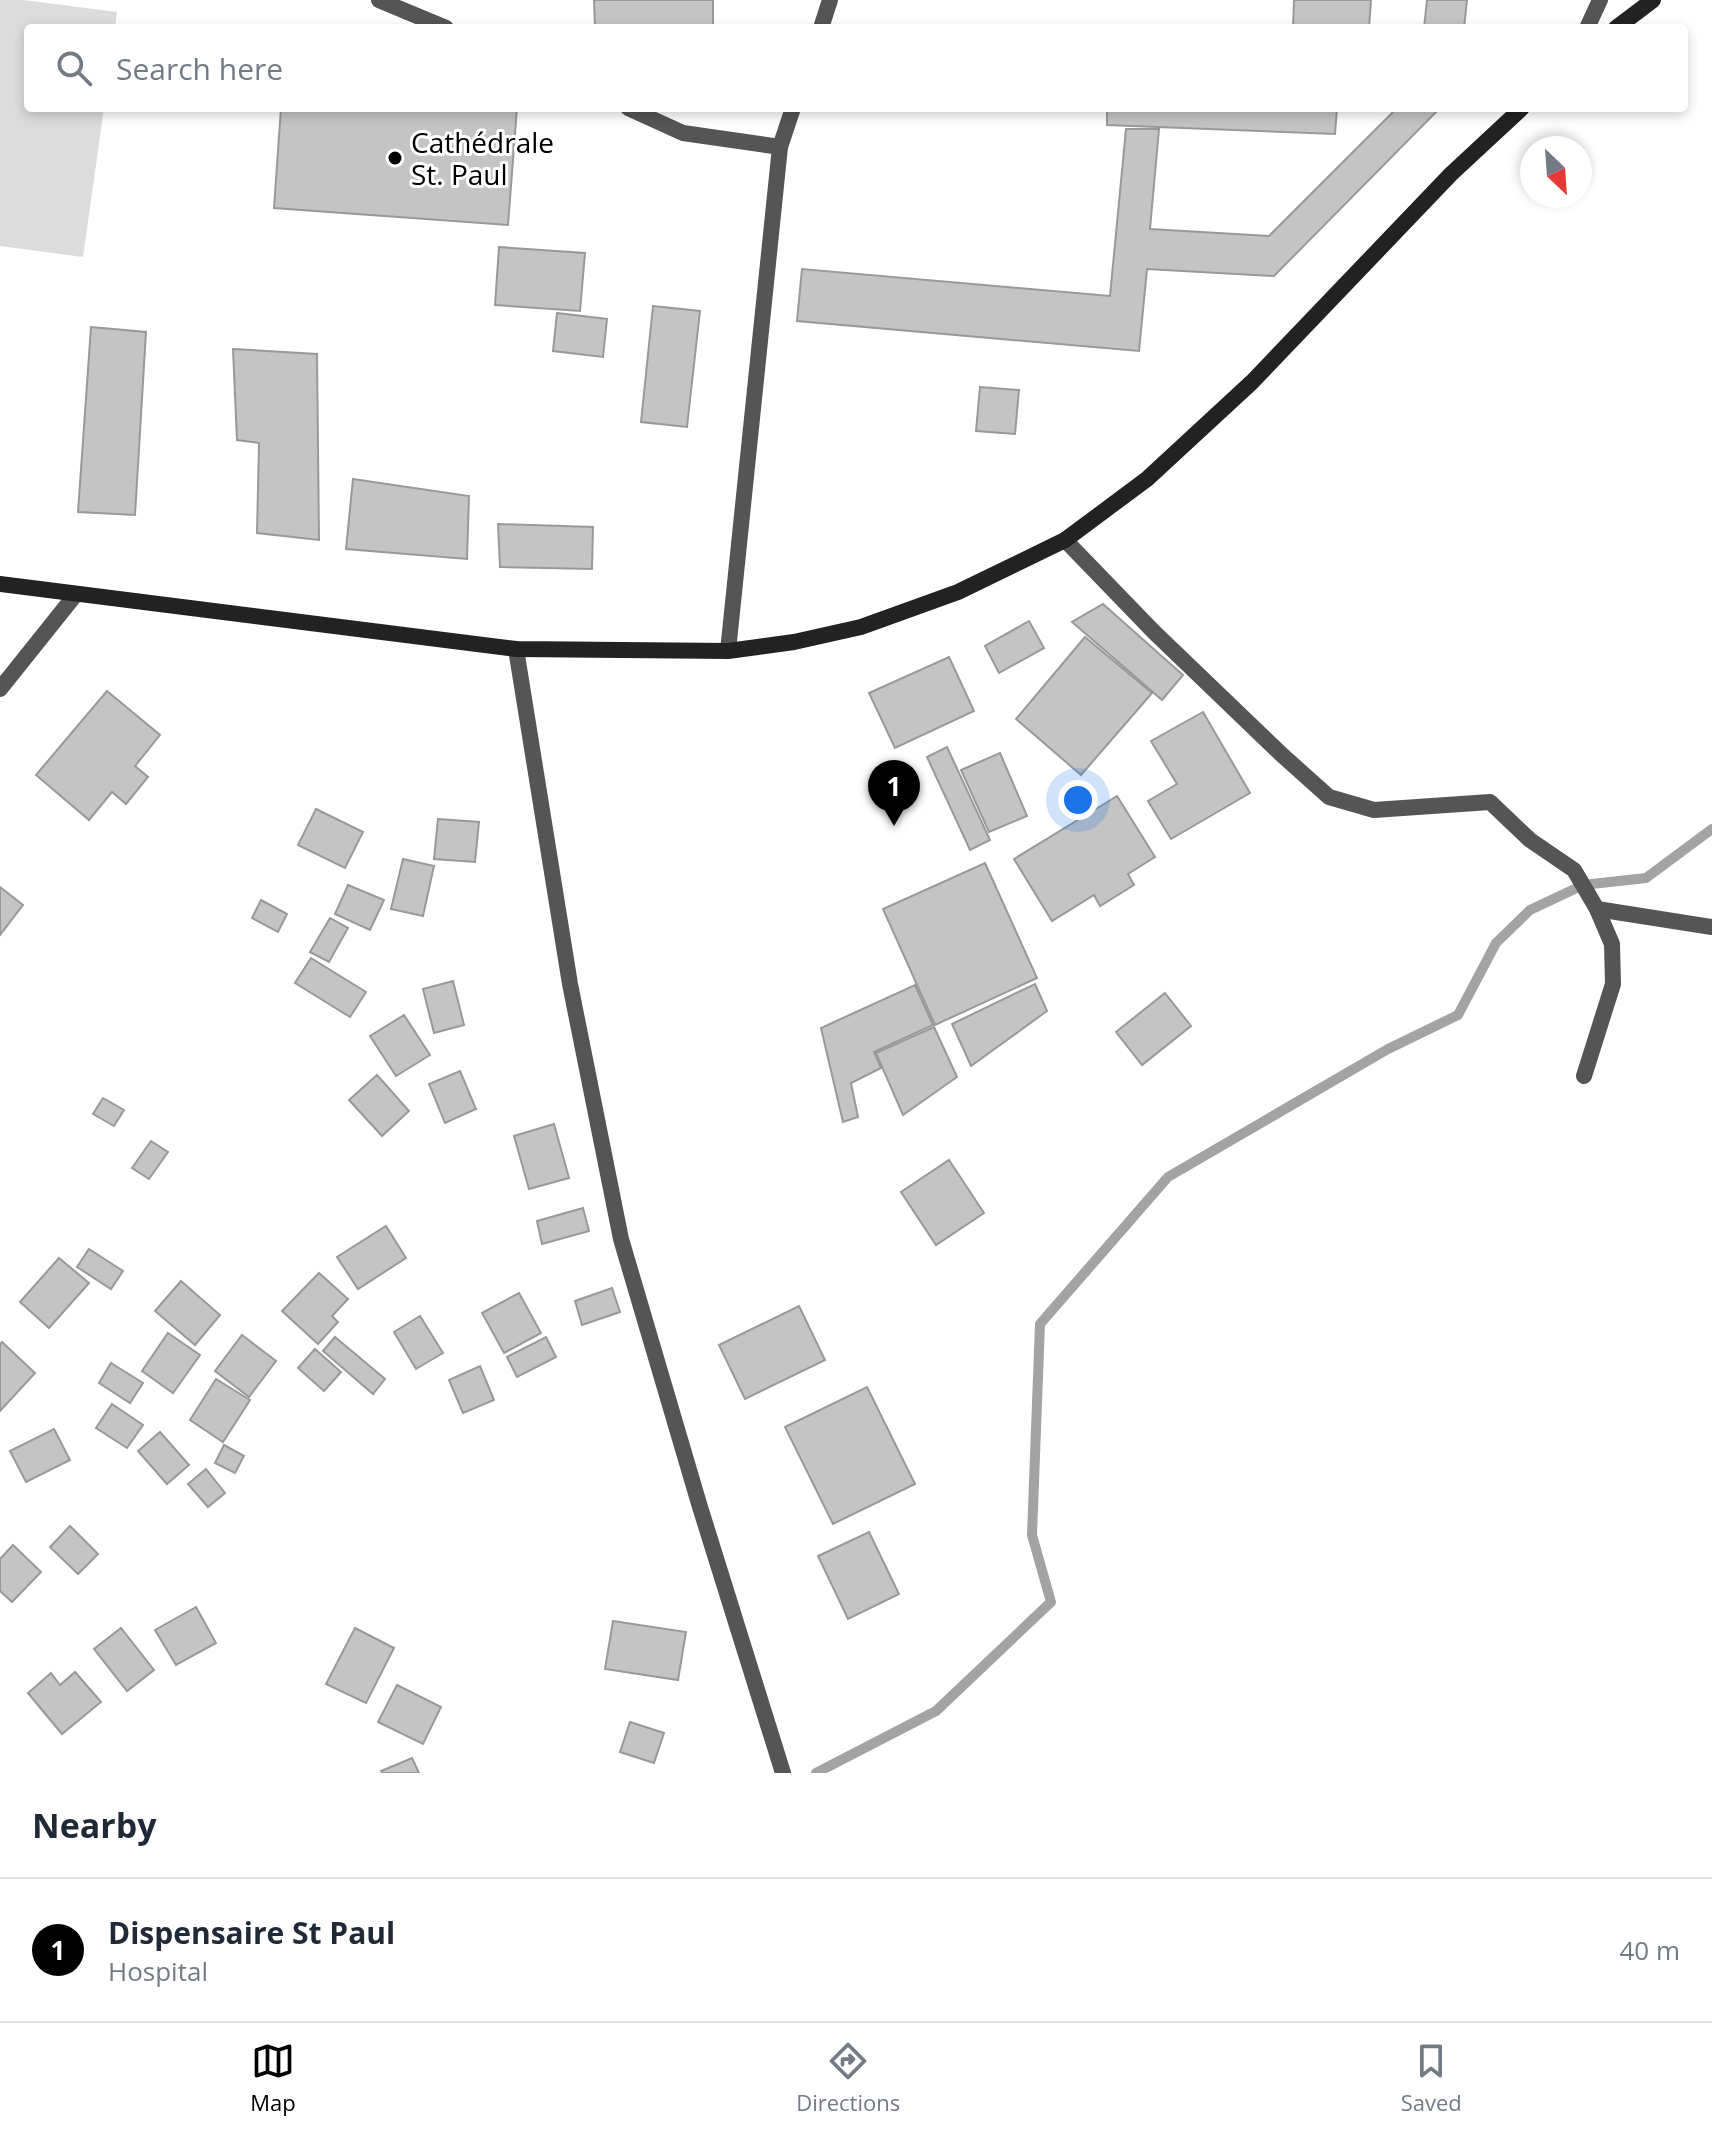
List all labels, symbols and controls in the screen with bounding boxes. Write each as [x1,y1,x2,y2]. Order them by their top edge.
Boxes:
search box [24,24,1688,112]
icon: search [52,46,96,90]
text: Search here [116,48,283,89]
place label: Cathédrale St. Paul [411,123,554,193]
north arrow [1520,136,1592,208]
marker: Cathédrale St. Paul [386,149,404,167]
pin: 1 [868,760,920,826]
your location [1058,780,1098,820]
text: Nearby [32,1802,157,1848]
text: Dispensaire St Paul [108,1912,395,1953]
text: 1 [51,1932,65,1968]
text: 40 m [1619,1932,1680,1968]
text: Hospital [108,1953,208,1989]
tab: Map [250,2039,296,2117]
tab: Directions [796,2039,900,2117]
tab: Saved [1401,2039,1462,2117]

